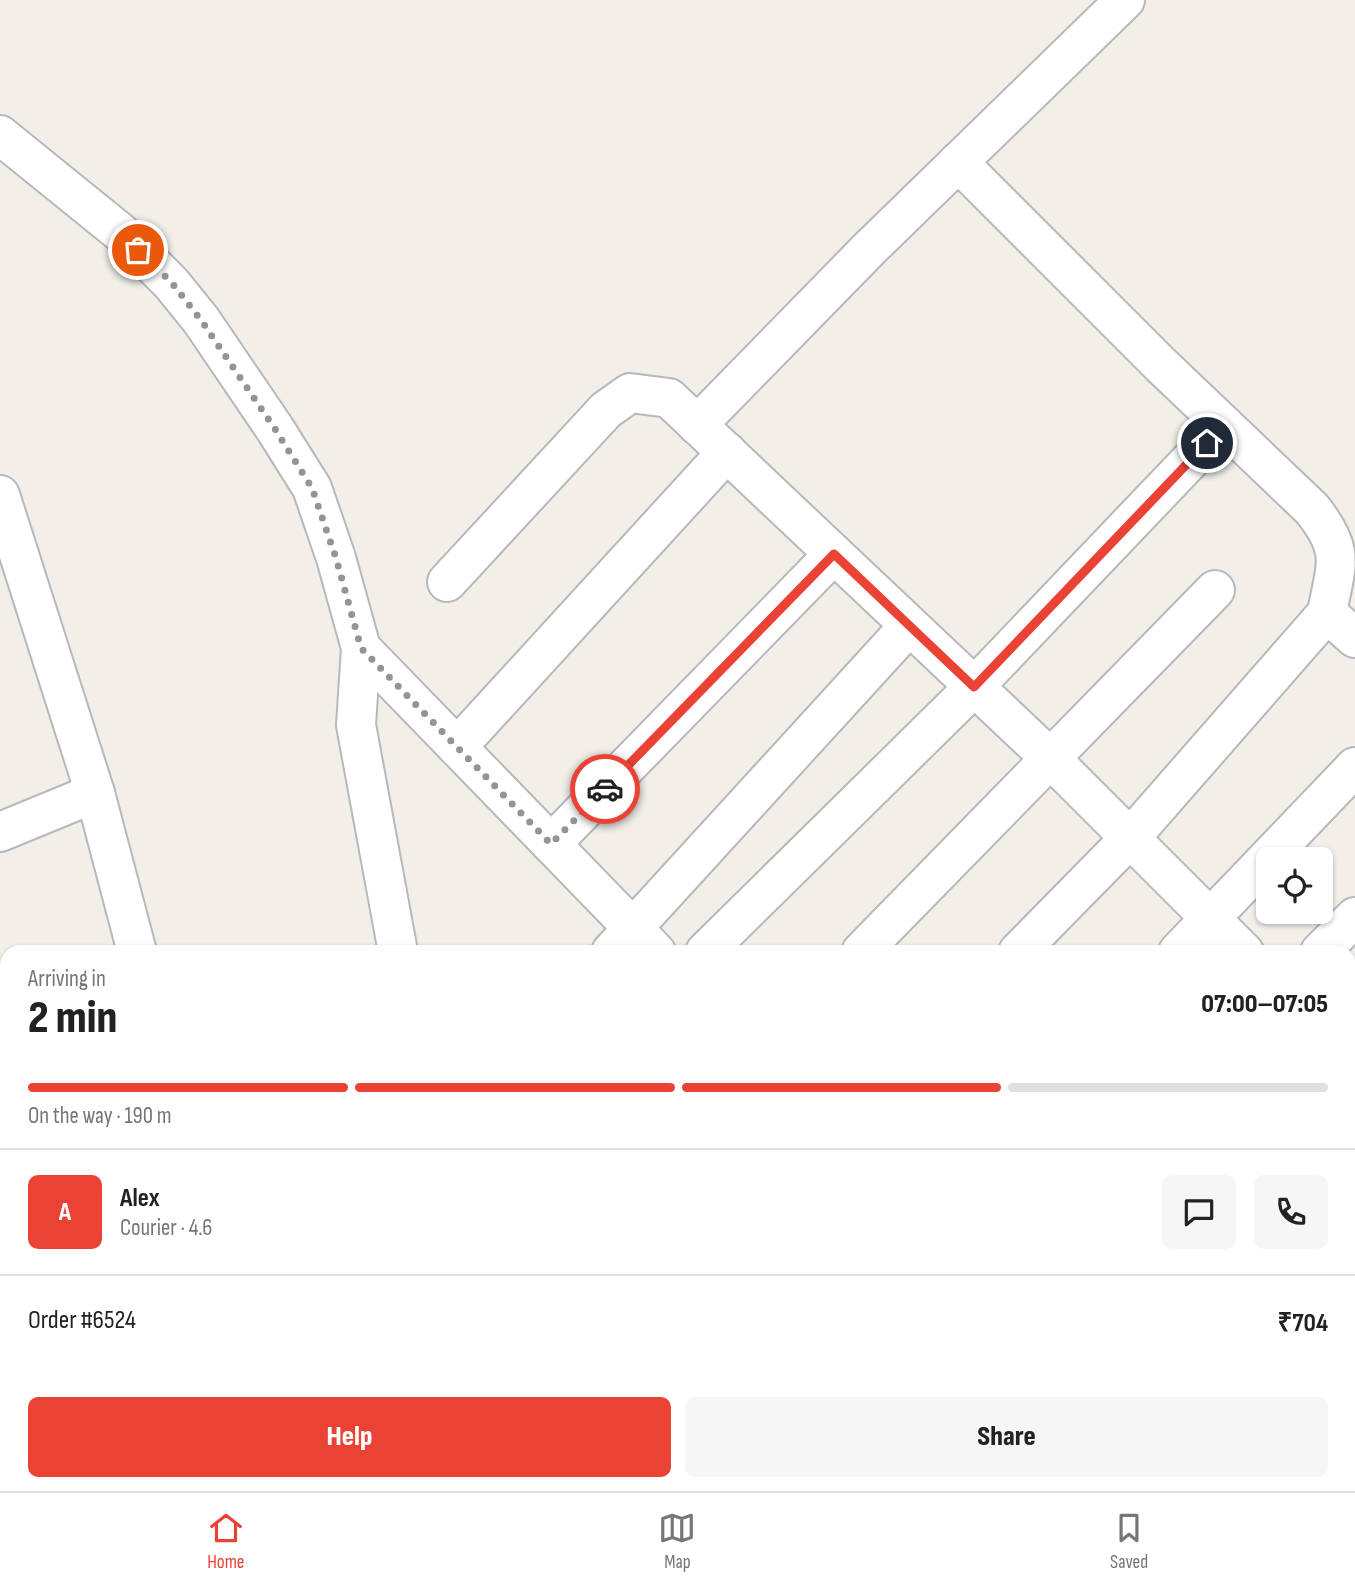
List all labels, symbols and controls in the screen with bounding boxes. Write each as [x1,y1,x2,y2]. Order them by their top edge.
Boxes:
pin [108,220,168,280]
icon: bag [119,231,157,269]
pin [1177,413,1237,473]
icon: home [1188,424,1226,462]
courier [570,754,640,824]
icon: car [586,770,624,808]
map controls [1256,847,1333,924]
button: locate [1256,847,1333,924]
text: Arriving in [28,965,106,993]
text: 07:00–07:05 [1201,989,1328,1020]
text: 2 min [28,991,117,1046]
text: On the way · 190 m [28,1102,171,1130]
button: chat [1162,1175,1236,1249]
button: phone [1254,1175,1328,1249]
text: Alex [120,1183,160,1214]
text: A [59,1197,71,1228]
text: Courier · 4.6 [120,1214,212,1242]
text: Order #6524 [28,1305,136,1336]
text: ₹704 [1277,1308,1328,1339]
button: Help [28,1397,671,1477]
button: Share [685,1397,1328,1477]
tab: Home [207,1509,245,1574]
tab: Map [658,1509,696,1574]
tab: Saved [1110,1509,1148,1574]

